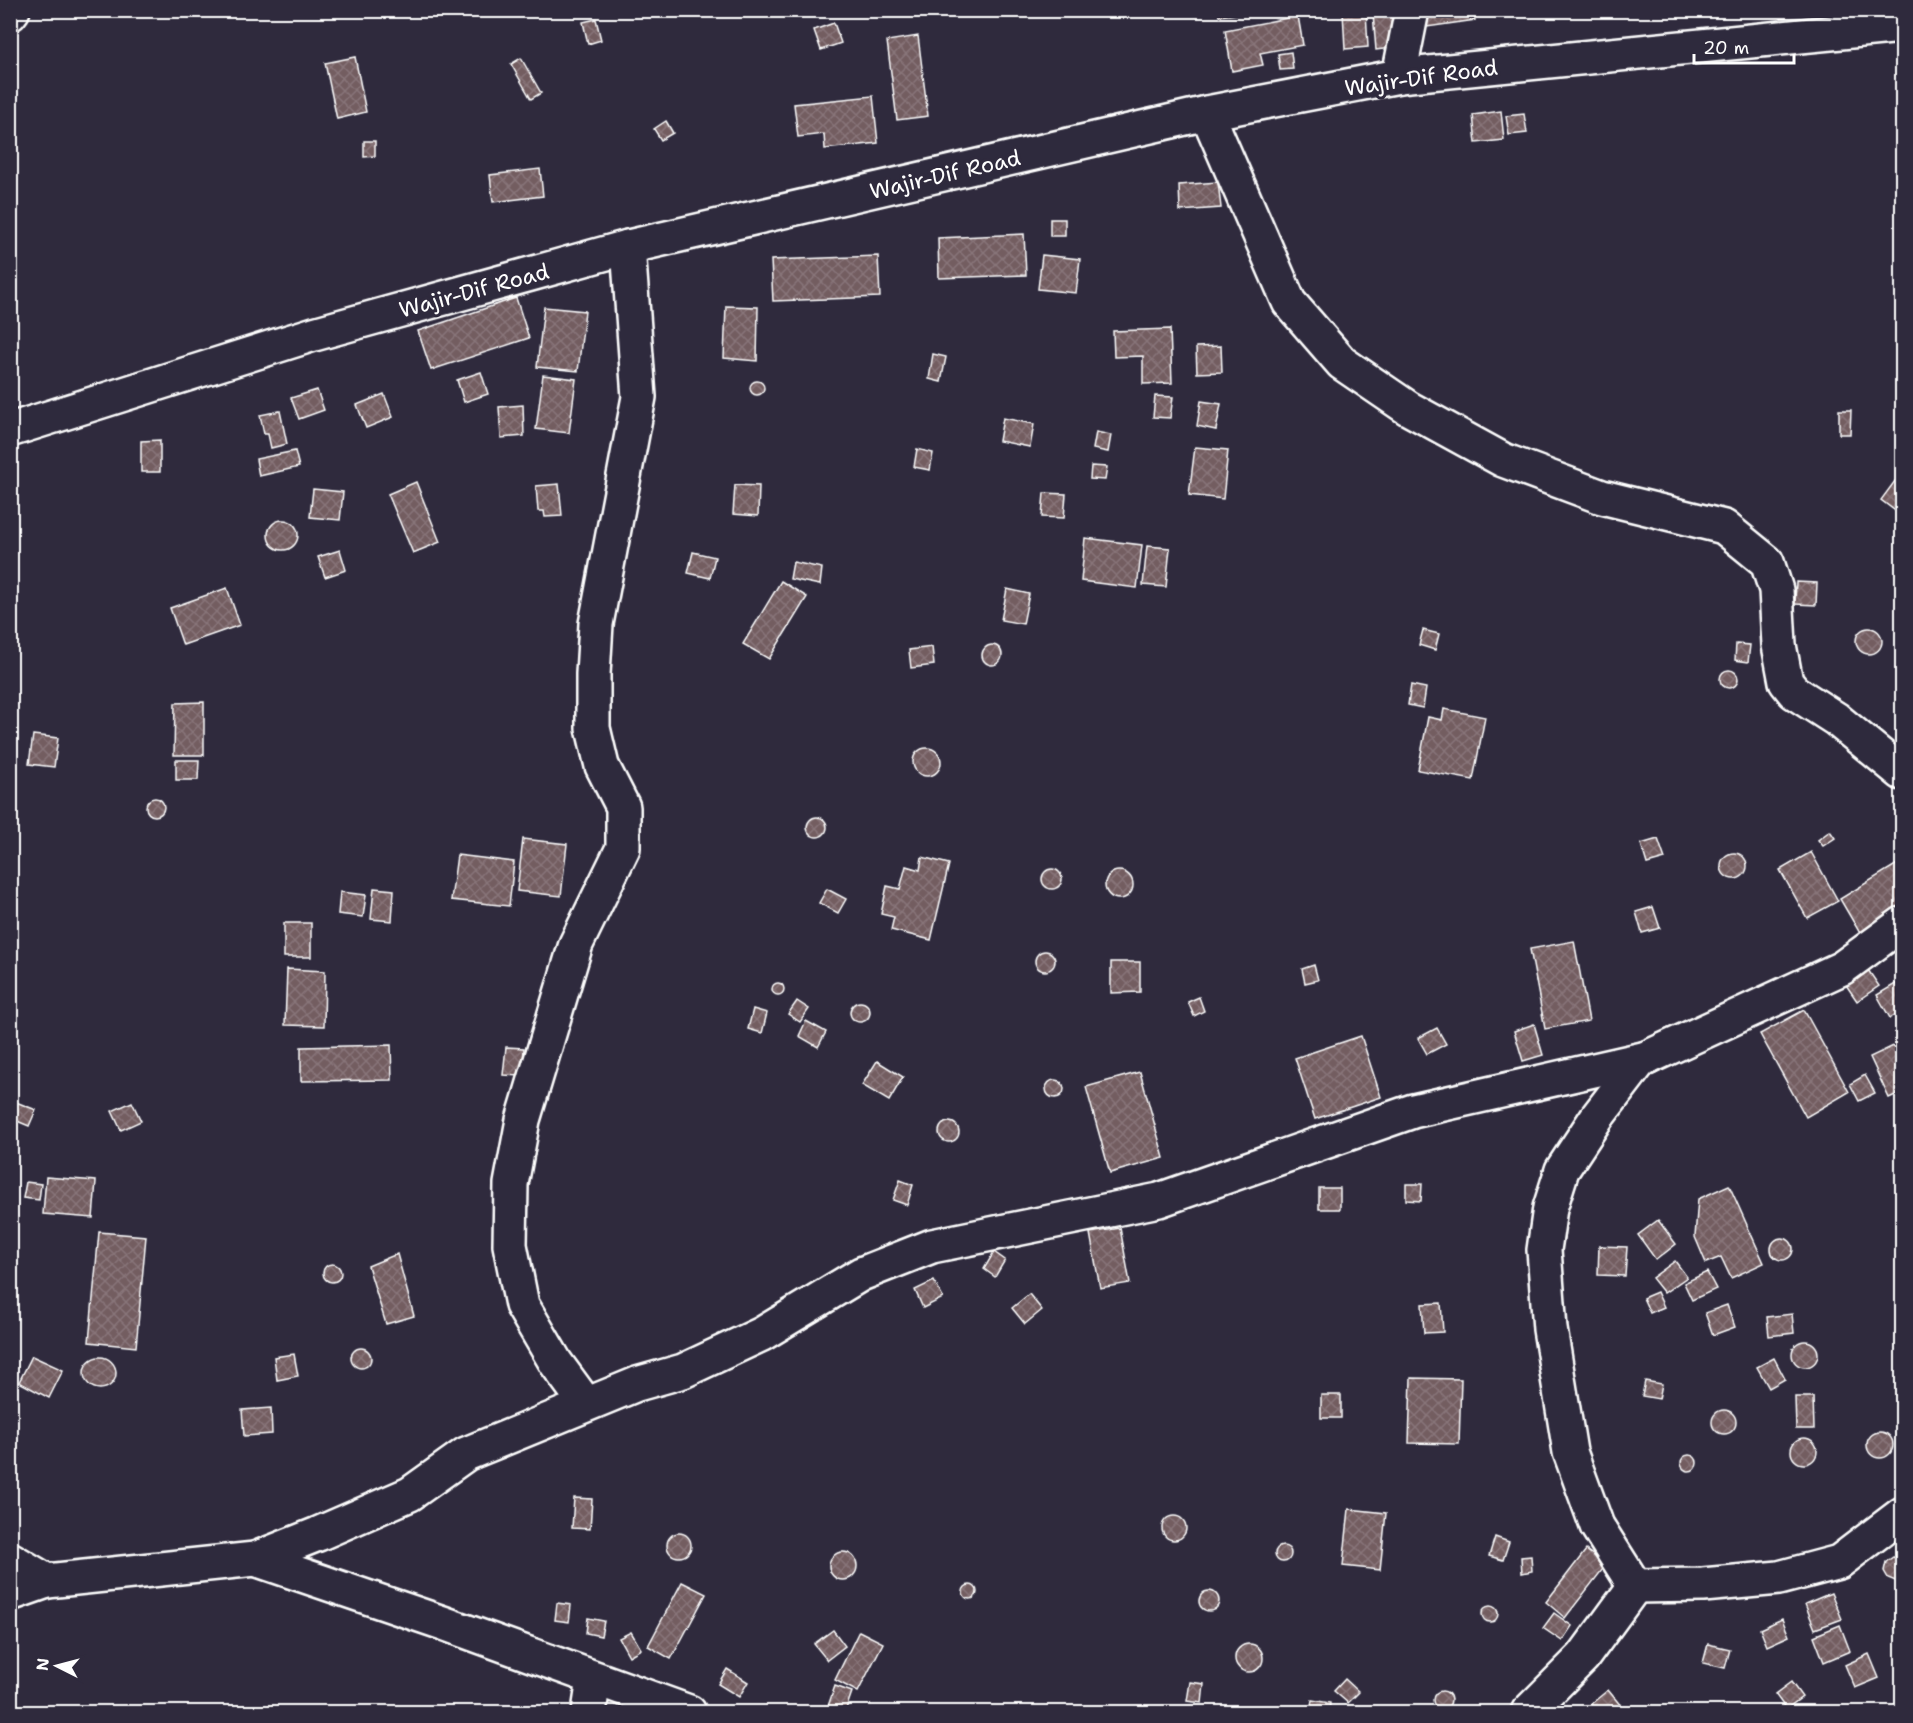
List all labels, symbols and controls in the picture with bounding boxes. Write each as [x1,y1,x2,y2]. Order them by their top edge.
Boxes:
scale bar [1694,27,1794,65]
text: 20 m [1703,36,1749,60]
street label: Wajir-Dif Road [1343,52,1499,103]
street label: Wajir-Dif Road [867,143,1024,206]
street label: Wajir-Dif Road [396,257,552,324]
north arrow [27,1636,87,1696]
text: N [31,1657,54,1672]

